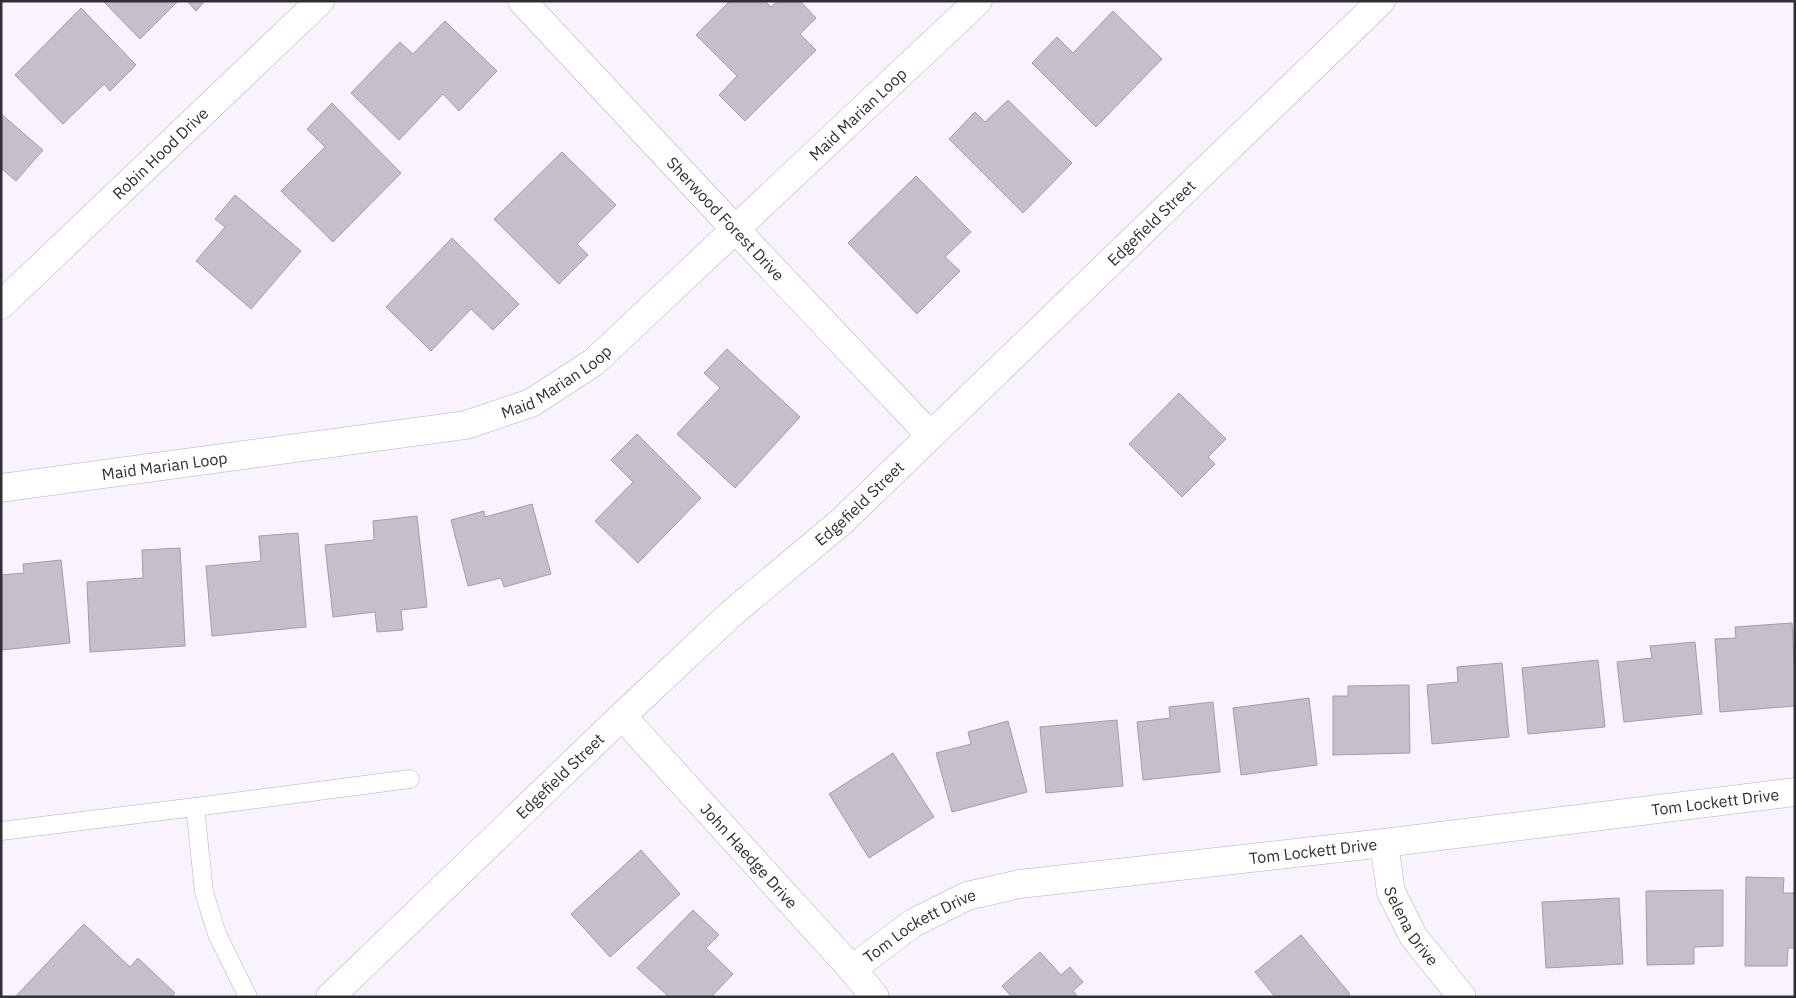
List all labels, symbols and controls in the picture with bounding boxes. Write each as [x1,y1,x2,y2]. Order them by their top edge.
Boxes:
street label: Maid Marian Loop [805,63,911,165]
street label: Robin Hood Drive [108,103,212,203]
street label: Sherwood Forest Drive [663,152,789,285]
street label: Edgefield Street [1103,176,1199,270]
street label: Maid Marian Loop [498,341,616,422]
street label: Maid Marian Loop [100,447,229,484]
street label: Edgefield Street [811,457,908,550]
street label: Edgefield Street [512,729,608,823]
street label: Tom Lockett Drive [1650,784,1780,820]
street label: John Haedge Drive [696,799,802,913]
street label: Tom Lockett Drive [1248,834,1378,868]
street label: Tom Lockett Drive [859,884,978,967]
street label: Selena Drive [1380,885,1443,970]

